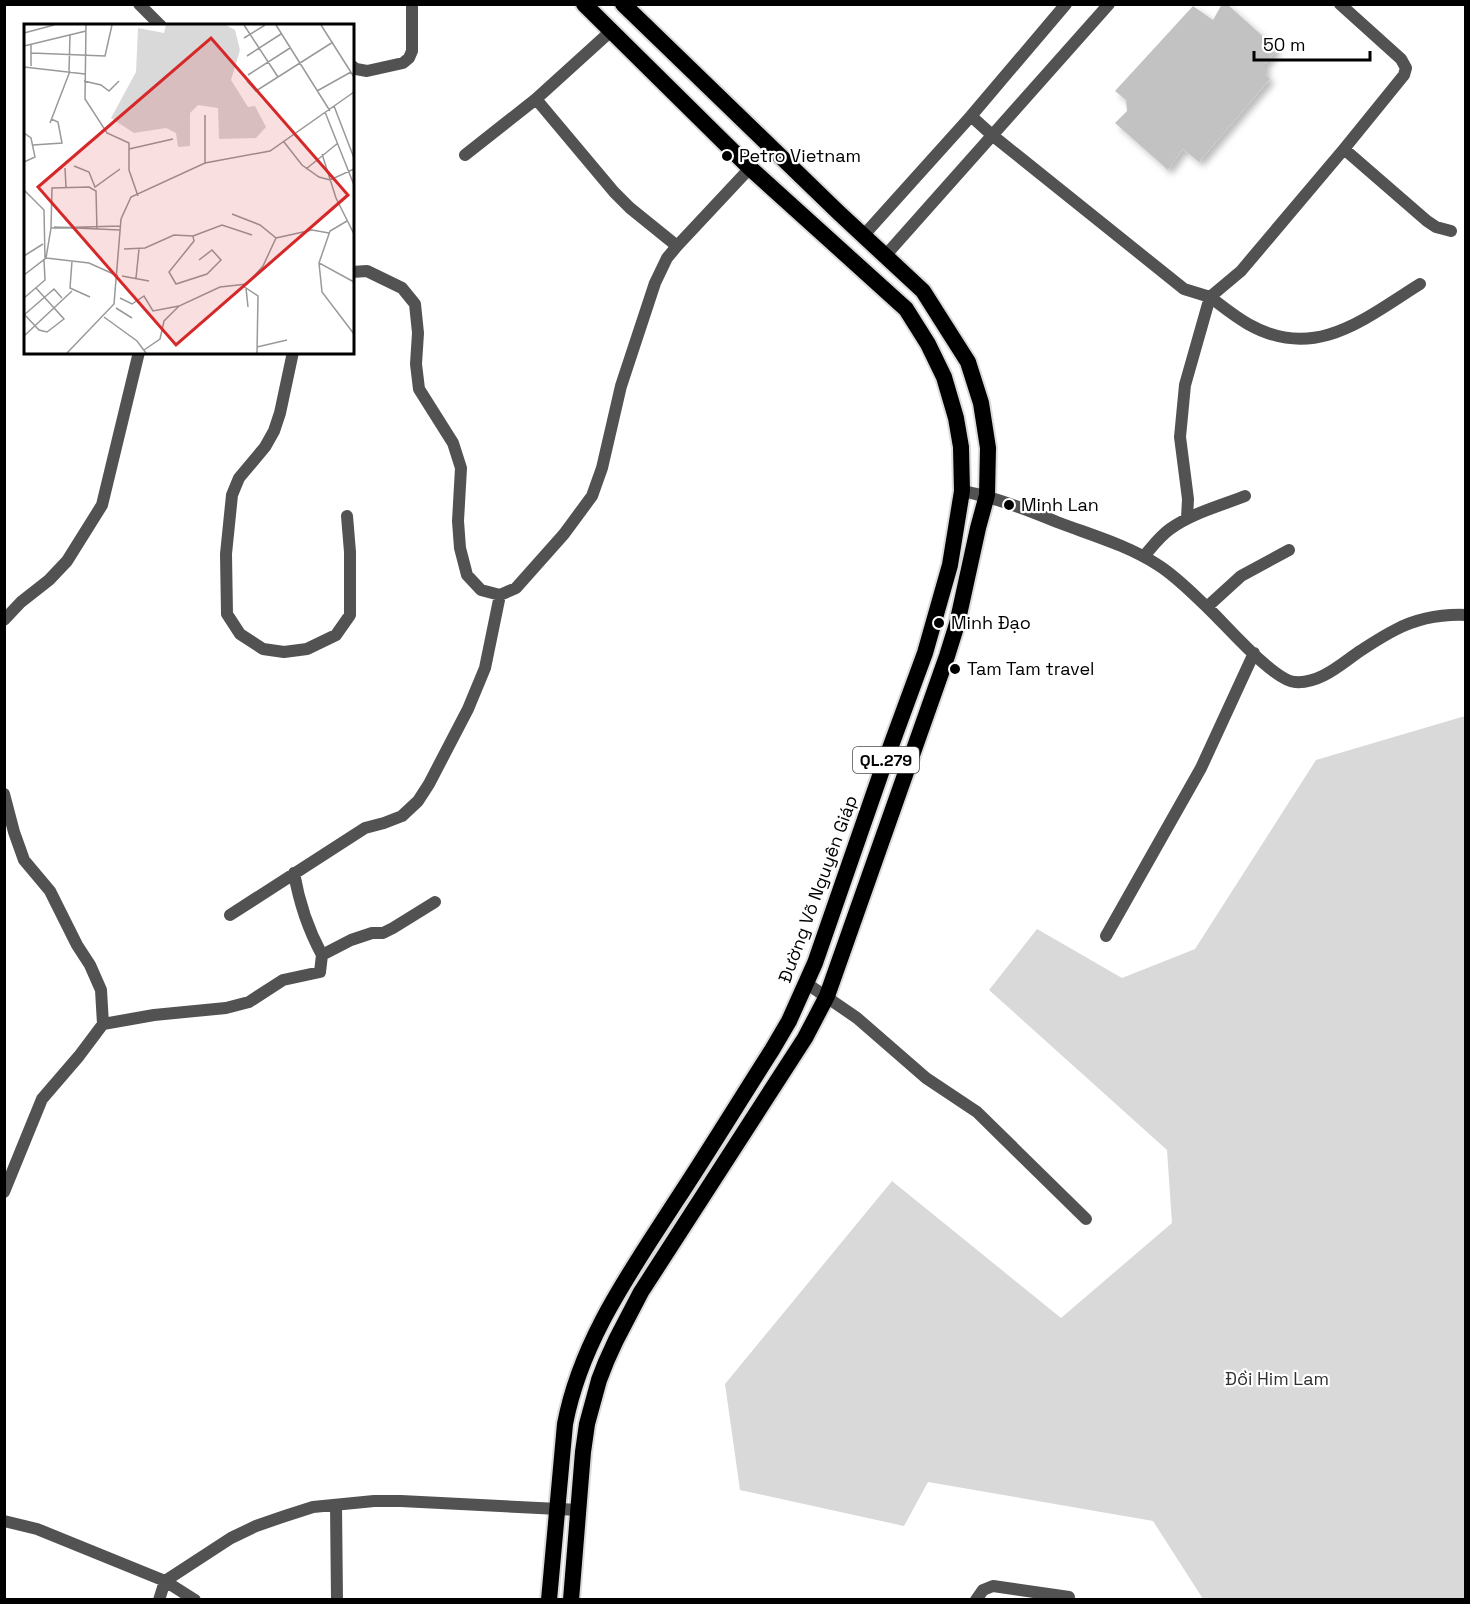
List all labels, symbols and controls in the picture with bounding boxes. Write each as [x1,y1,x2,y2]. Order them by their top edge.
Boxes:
inset map [24,24,354,354]
scale bar [1254,24,1370,62]
text: 50 m [1263,33,1305,56]
place label: Petro Vietnam [739,144,861,167]
marker: Petro Vietnam [720,149,734,163]
place label: Minh Lan [1021,493,1099,516]
marker: Minh Lan [1002,498,1016,512]
place label: Minh Đạo [951,611,1031,634]
marker: Minh Đạo [932,616,946,630]
place label: Tam Tam travel [967,657,1095,680]
marker: Tam Tam travel [948,662,962,676]
road number: QL.279 [853,747,919,773]
street label: Đường Võ Nguyên Giáp [773,792,862,986]
park label: Đồi Him Lam [1225,1367,1329,1390]

